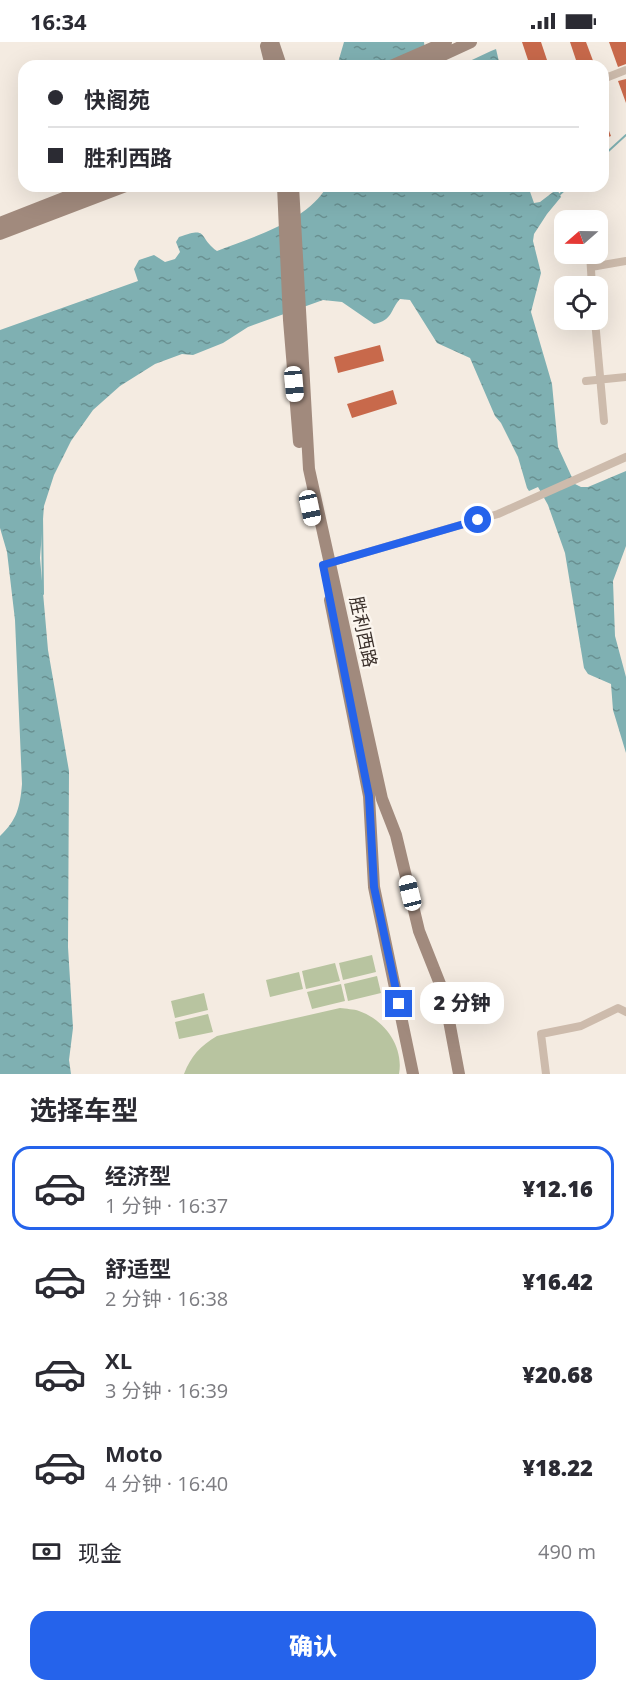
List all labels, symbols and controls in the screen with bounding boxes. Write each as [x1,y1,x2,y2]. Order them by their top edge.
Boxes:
text: 16:34 [30,6,87,36]
text: 快阁苑 [84,84,150,114]
text: 胜利西路 [84,142,172,172]
north arrow [554,210,608,264]
map controls [554,210,608,330]
button: locate [554,276,608,330]
car [283,365,305,403]
car [297,489,323,527]
route start [464,506,491,533]
street label: 胜利西路 [345,594,383,670]
car [397,873,423,913]
callout: 2 分钟 [420,983,504,1025]
text: 2 分钟 [434,989,490,1016]
route end [385,990,412,1017]
text: 选择车型 [30,1091,138,1128]
text: 经济型 [105,1160,171,1190]
icon: car [33,1161,87,1215]
text: ¥12.16 [522,1173,593,1203]
text: 1 分钟 · 16:37 [105,1192,228,1219]
text: 舒适型 [105,1253,171,1283]
icon: car [33,1254,87,1308]
text: ¥16.42 [522,1266,593,1296]
text: 2 分钟 · 16:38 [105,1285,228,1312]
text: XL [105,1345,132,1375]
icon: car [33,1347,87,1401]
text: ¥20.68 [522,1359,593,1389]
text: 3 分钟 · 16:39 [105,1377,228,1404]
text: Moto [105,1438,163,1468]
icon: car [33,1440,87,1494]
text: ¥18.22 [522,1452,593,1482]
text: 4 分钟 · 16:40 [105,1470,228,1497]
icon: cash [30,1535,63,1568]
text: 现金 [78,1537,122,1567]
text: 490 m [538,1538,596,1565]
button: 确认 [30,1611,596,1680]

